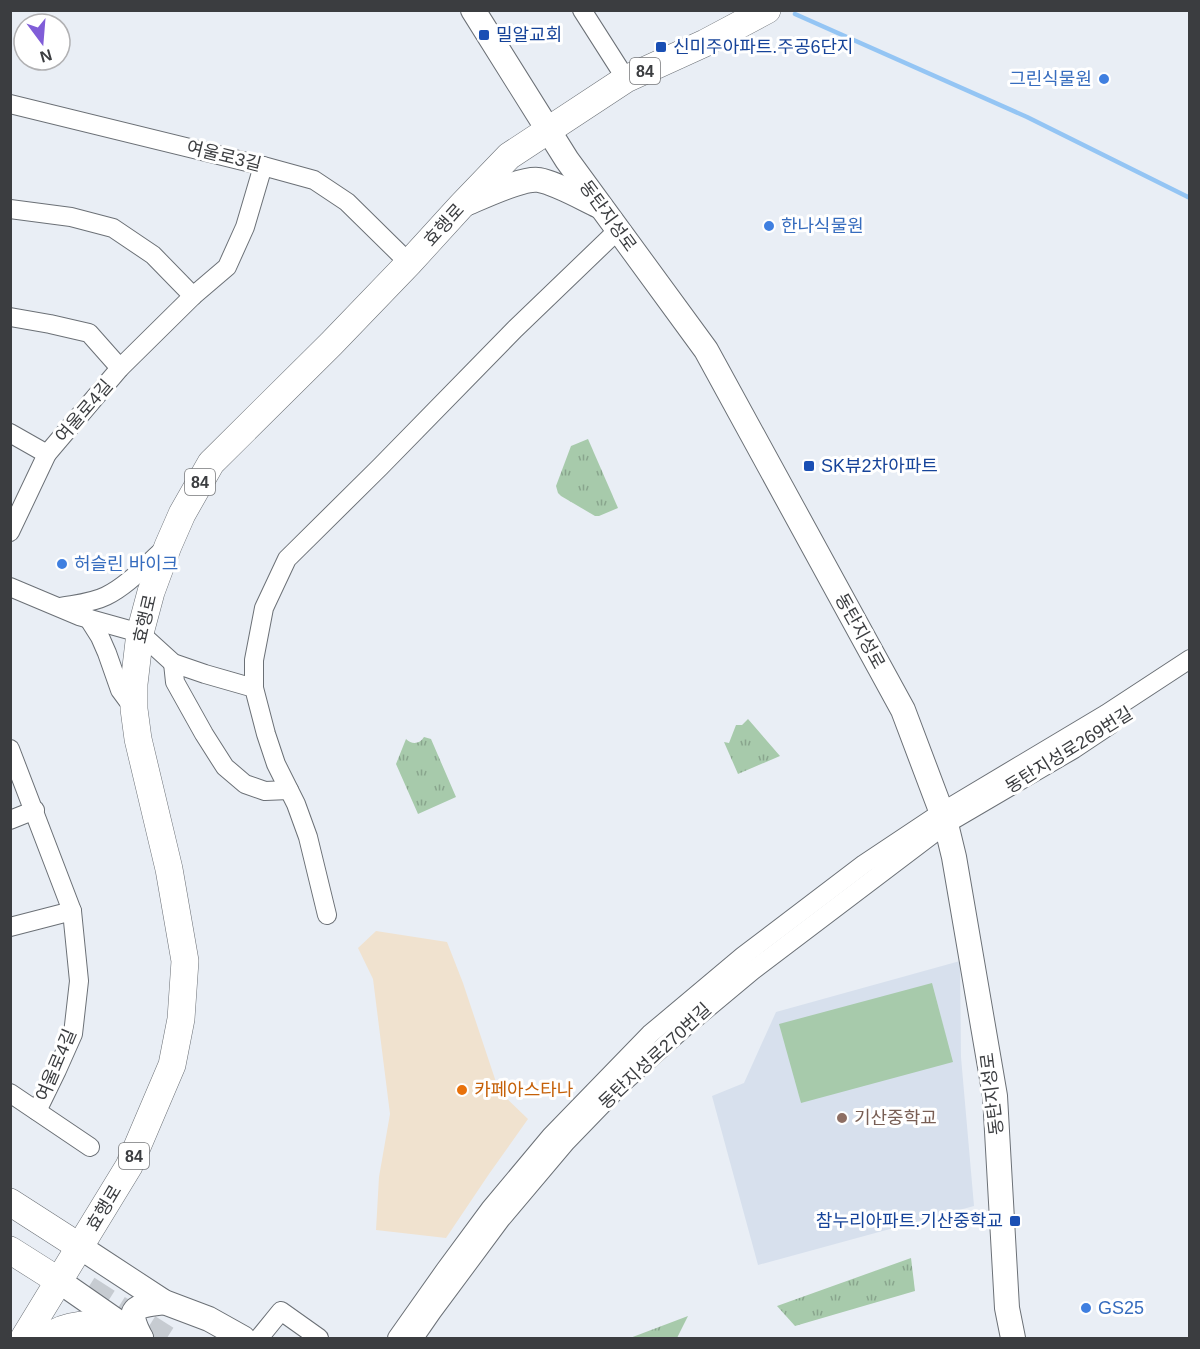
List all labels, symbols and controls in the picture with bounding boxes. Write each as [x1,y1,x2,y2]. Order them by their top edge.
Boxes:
north arrow [12,12,72,72]
place label: 밀알교회 [496,25,562,45]
marker: 밀알교회 [477,28,491,42]
place label: 신미주아파트.주공6단지 [673,37,854,57]
marker: 신미주아파트.주공6단지 [654,40,668,54]
text: N [38,46,54,66]
road number: 84 [630,58,660,84]
place label: 그린식물원 [1009,69,1092,89]
marker: 그린식물원 [1097,72,1111,86]
street label: 여울로3길 [185,137,263,175]
street label: 동탄지성로 [576,177,640,255]
street label: 효행로 [420,200,468,250]
place label: 한나식물원 [781,216,864,236]
marker: 한나식물원 [762,219,776,233]
street label: 여울로4길 [51,376,117,446]
place label: SK뷰2차아파트 [821,456,938,476]
marker: SK뷰2차아파트 [802,459,816,473]
road number: 84 [185,469,215,495]
place label: 허슬린 바이크 [74,554,178,574]
marker: 허슬린 바이크 [55,557,69,571]
street label: 동탄지성로 [831,590,889,672]
street label: 효행로 [130,593,160,645]
street label: 동탄지성로269번길 [1002,703,1136,797]
street label: 동탄지성로270번길 [595,999,715,1113]
street label: 여울로4길 [32,1026,80,1104]
street label: 동탄지성로 [977,1052,1007,1136]
place label: 카페아스타나 [474,1080,573,1100]
marker: 카페아스타나 [455,1083,469,1097]
place label: 기산중학교 [854,1108,937,1128]
marker: 기산중학교 [835,1111,849,1125]
road number: 84 [119,1143,149,1169]
street label: 효행로 [83,1182,125,1234]
place label: 참누리아파트.기산중학교 [816,1211,1003,1231]
marker: 참누리아파트.기산중학교 [1008,1214,1022,1228]
place label: GS25 [1098,1298,1144,1318]
marker: GS25 [1079,1301,1093,1315]

